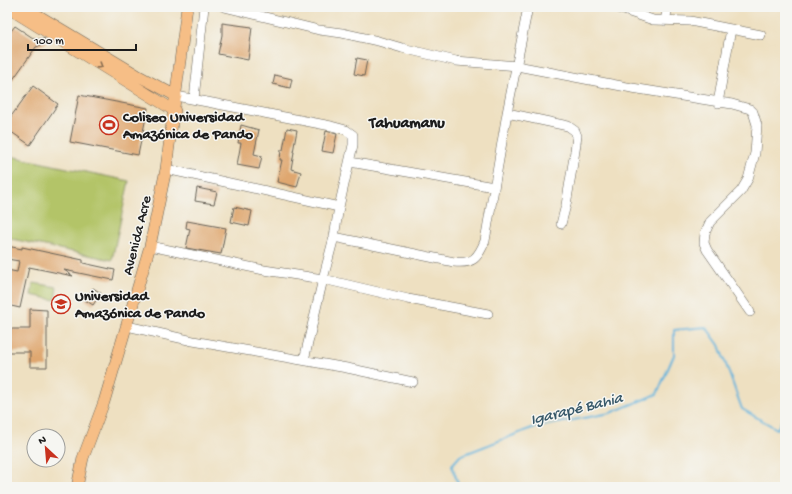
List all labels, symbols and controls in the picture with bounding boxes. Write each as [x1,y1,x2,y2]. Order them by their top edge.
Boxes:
scale bar [28,26,136,52]
text: 100 m [33,35,64,49]
one-way arrow [96,61,103,68]
place label: Coliseo Universidad Amazónica de Pando [122,109,253,144]
sports icon: Coliseo Universidad Amazónica de Pando [98,114,120,136]
district label: Tahuamanu [367,115,445,134]
street label: Avenida Acre [119,194,157,277]
place label: Universidad Amazónica de Pando [74,288,205,323]
school or university icon: Universidad Amazónica de Pando [50,293,72,315]
water label: Igarapé Bahia [529,390,626,431]
north arrow [26,428,66,468]
text: N [37,434,48,448]

